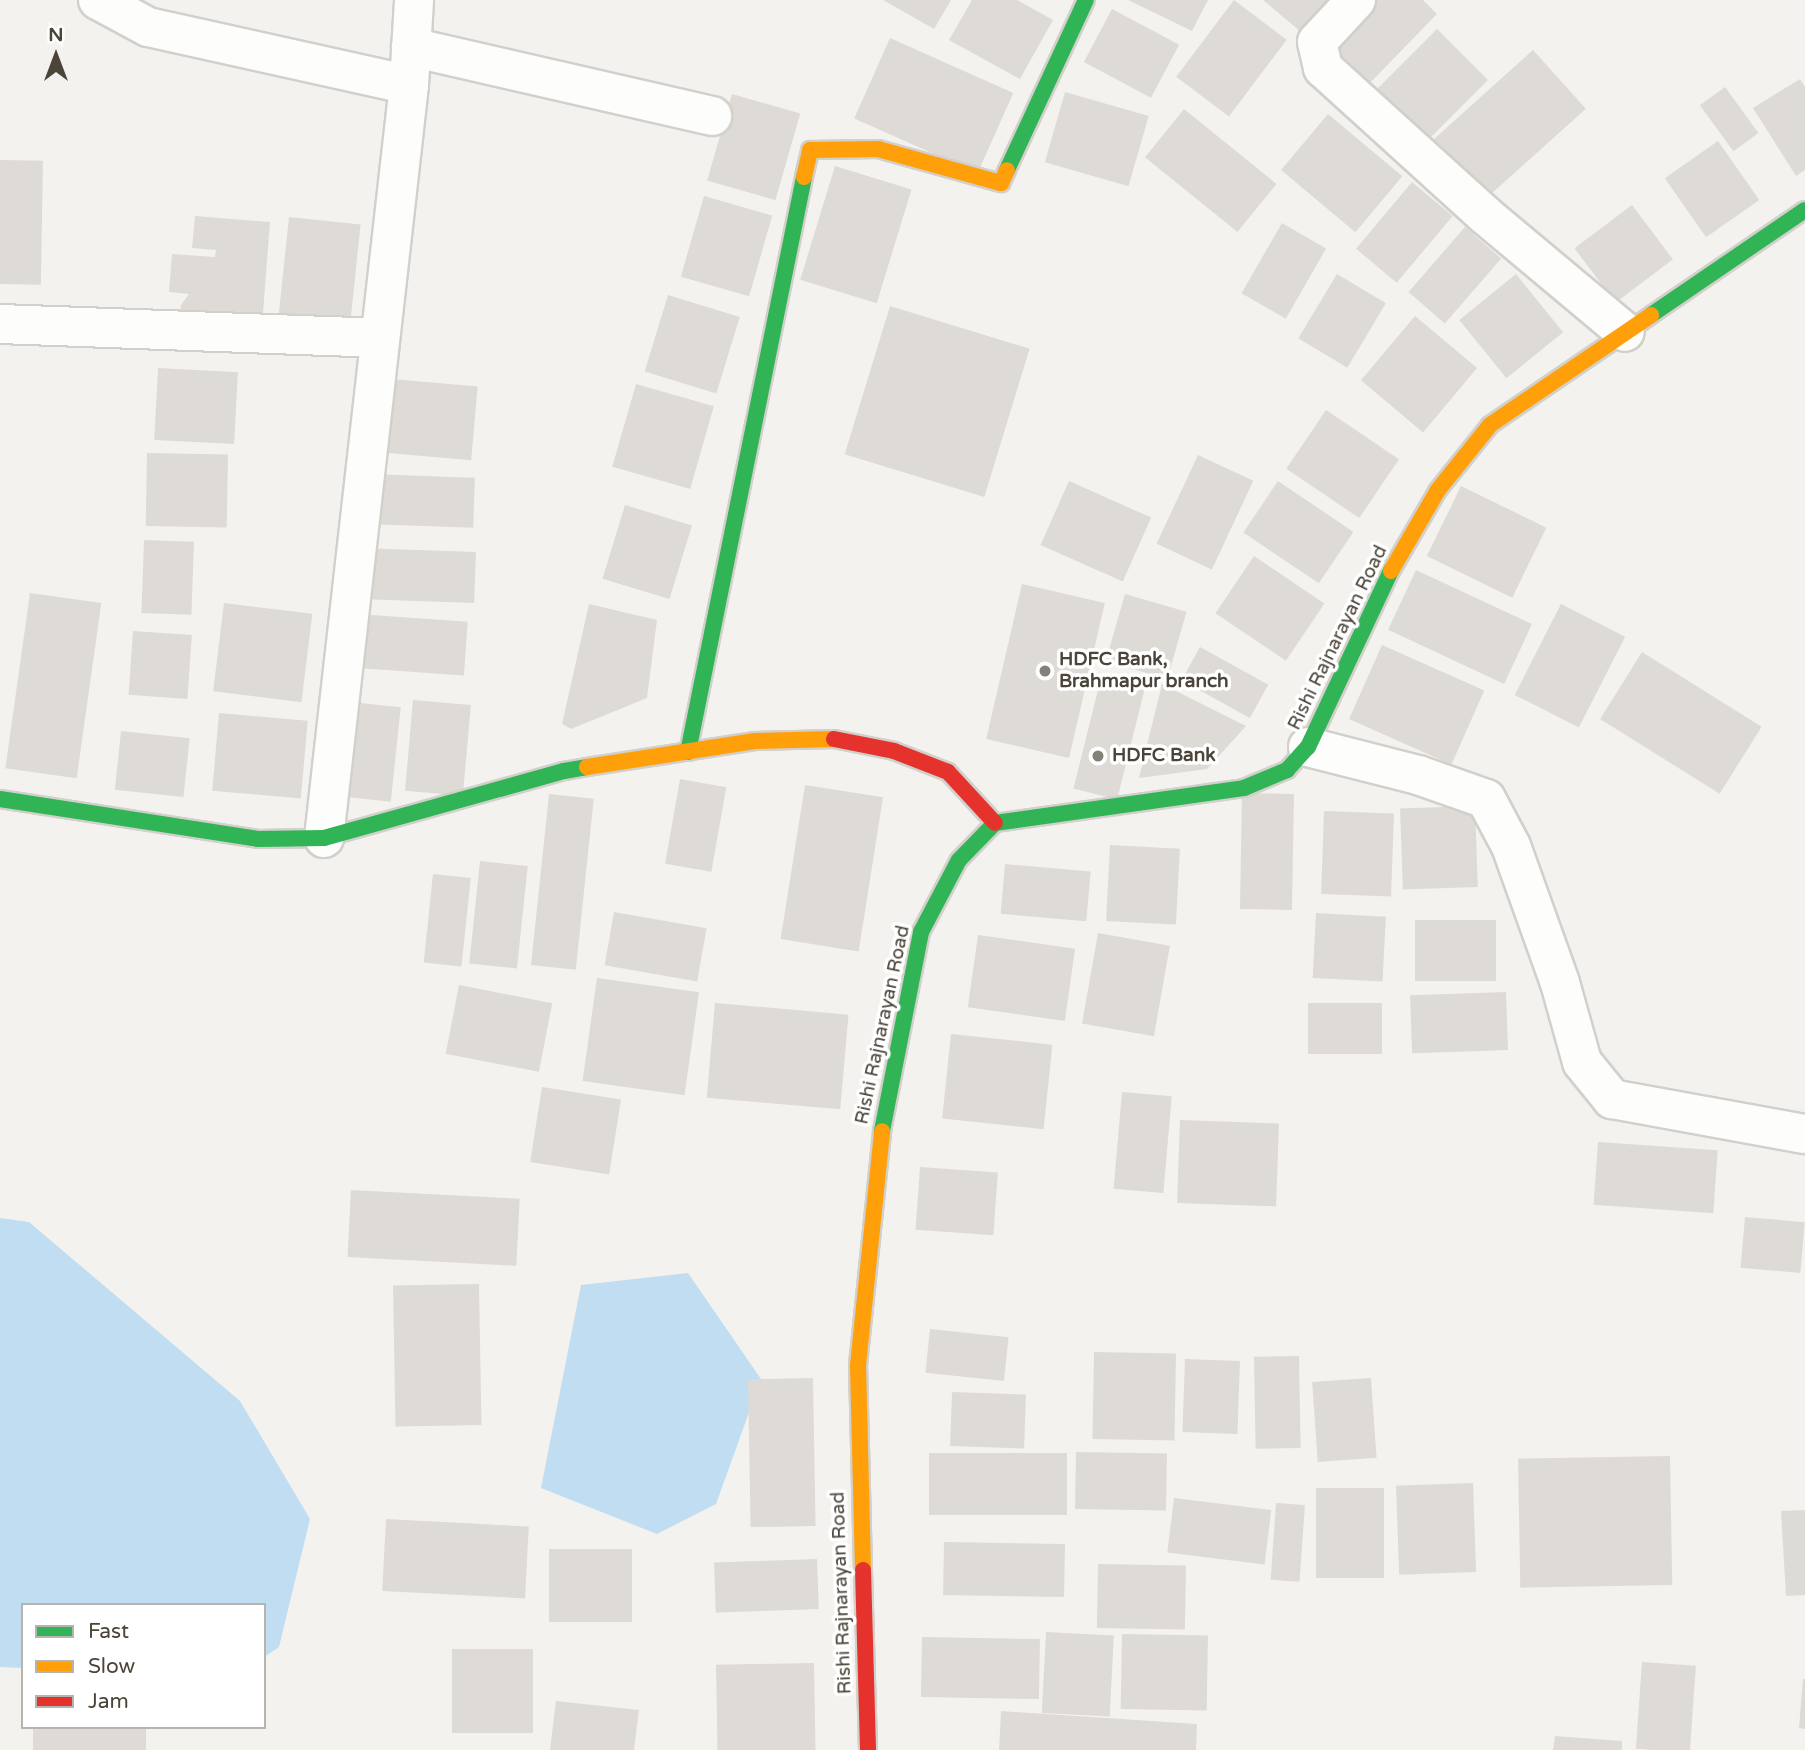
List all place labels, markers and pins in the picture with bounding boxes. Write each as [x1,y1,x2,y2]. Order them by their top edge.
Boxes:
place label: HDFC Bank, Brahmapur branch [1059,649,1229,693]
marker: HDFC Bank, Brahmapur branch [1037,663,1053,679]
place label: HDFC Bank [1112,745,1216,767]
marker: HDFC Bank [1090,748,1106,764]

